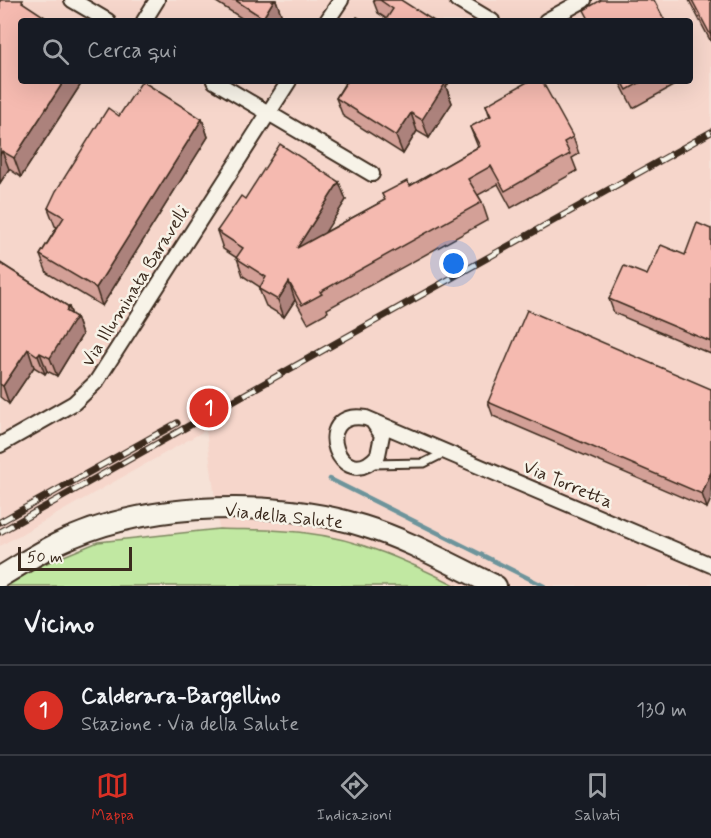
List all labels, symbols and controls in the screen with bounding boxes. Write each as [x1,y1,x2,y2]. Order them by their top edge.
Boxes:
search box [18,18,693,84]
icon: search [39,35,72,68]
text: Cerca qui [87,37,177,65]
street label: Via Illuminata Baravelli [76,201,195,372]
your location [439,249,468,278]
pin: 1 [190,386,228,430]
street label: Via Torretta [519,455,616,515]
street label: Via della Salute [224,499,344,535]
scale bar [18,544,132,572]
text: 50 m [27,547,63,568]
text: Vicino [24,608,94,642]
text: Calderara-Bargellino [81,683,281,711]
text: 1 [39,697,48,724]
text: 130 m [636,697,687,724]
text: Stazione · Via della Salute [81,711,299,738]
tab: Mappa [91,769,134,826]
tab: Indicazioni [317,769,392,826]
tab: Salvati [574,769,620,826]

